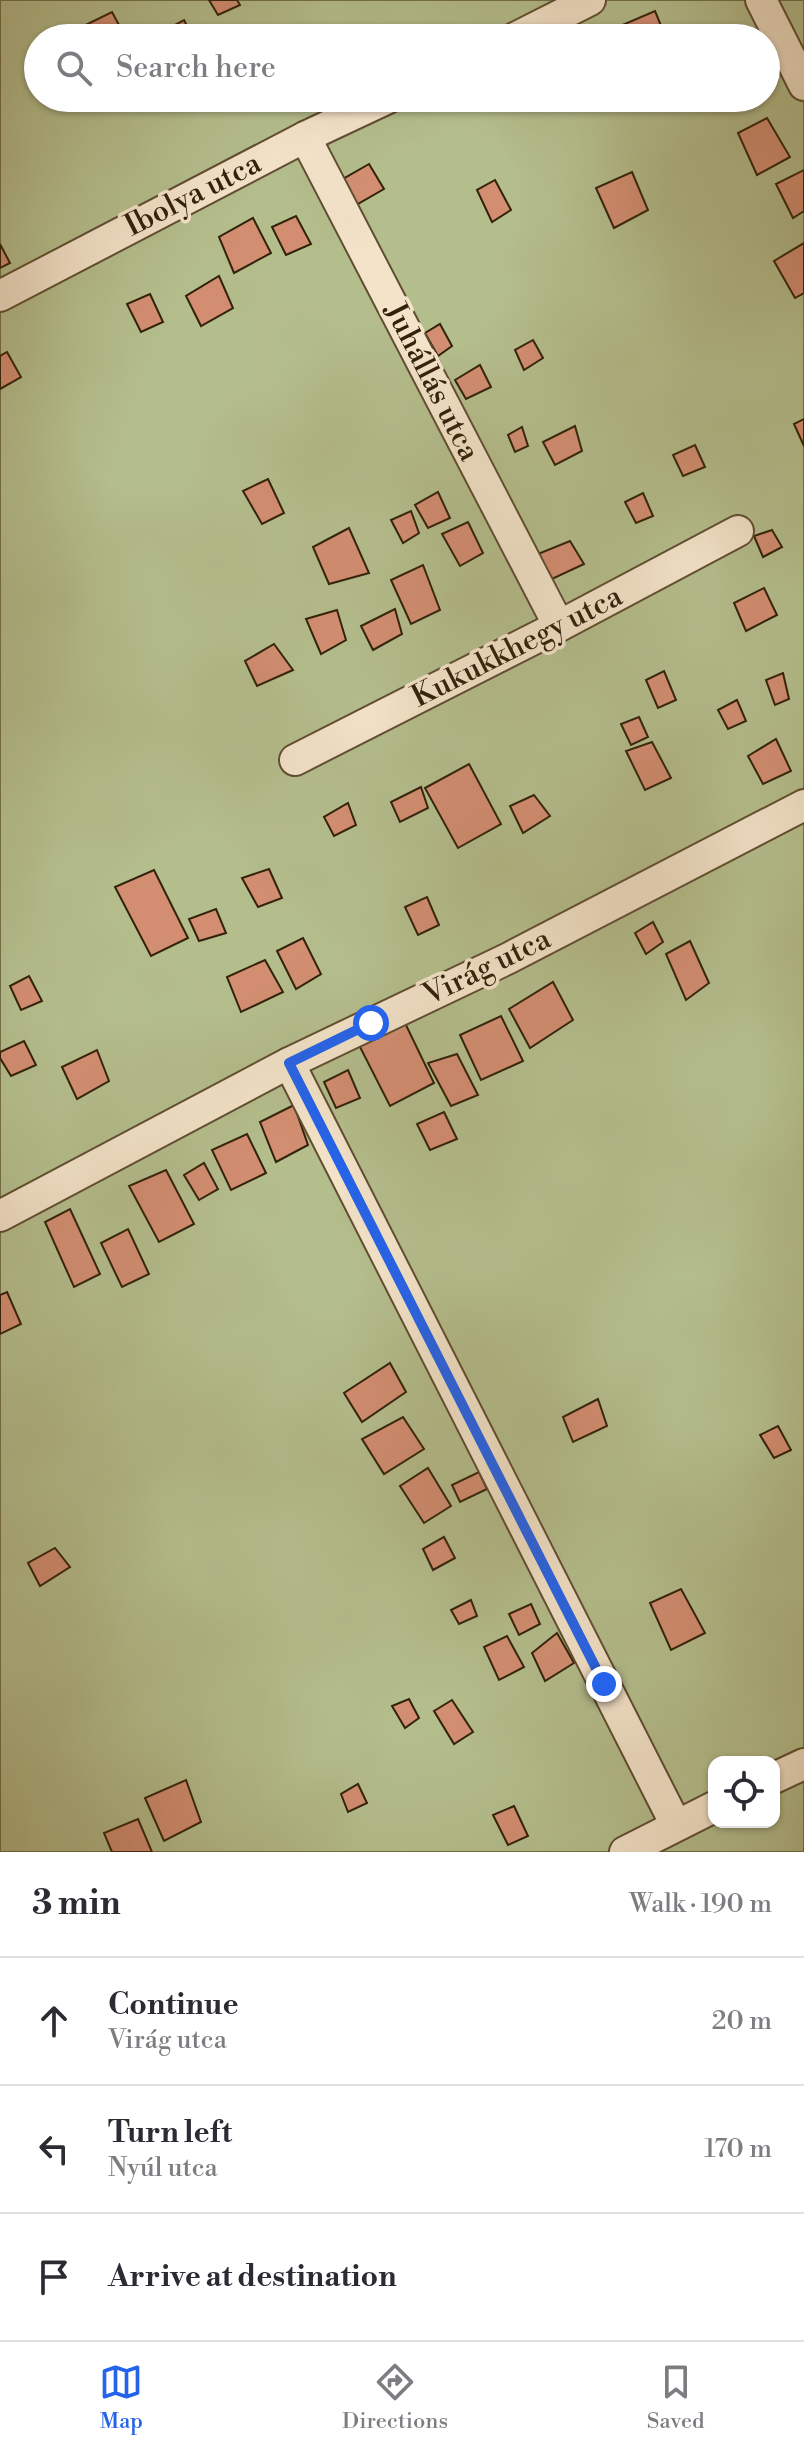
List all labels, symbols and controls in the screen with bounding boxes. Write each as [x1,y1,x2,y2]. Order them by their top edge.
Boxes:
search box [24,24,780,112]
icon: search [52,46,96,90]
text: Search here [116,49,276,87]
street label: Ibolya utca [119,144,268,245]
street label: Juhállás utca [375,295,489,468]
street label: Kukukkhegy utca [405,577,629,716]
street label: Virág utca [416,920,558,1015]
route start [353,1005,389,1041]
route end [586,1666,622,1702]
map controls [708,1756,780,1828]
button: locate [708,1756,780,1828]
text: 3 min [32,1883,121,1925]
text: Walk · 190 m [629,1888,772,1920]
text: Continue [108,1986,239,2024]
icon: ahead [32,1999,76,2043]
text: 20 m [712,2005,772,2037]
text: Virág utca [108,2024,227,2056]
text: Turn left [108,2114,232,2152]
icon: left [32,2127,76,2171]
text: 170 m [704,2133,772,2165]
text: Nyúl utca [108,2152,218,2184]
icon: arrive [32,2255,76,2299]
text: Arrive at destination [108,2258,397,2296]
tab: Map [99,2360,143,2435]
tab: Directions [342,2360,448,2435]
tab: Saved [647,2360,705,2435]

